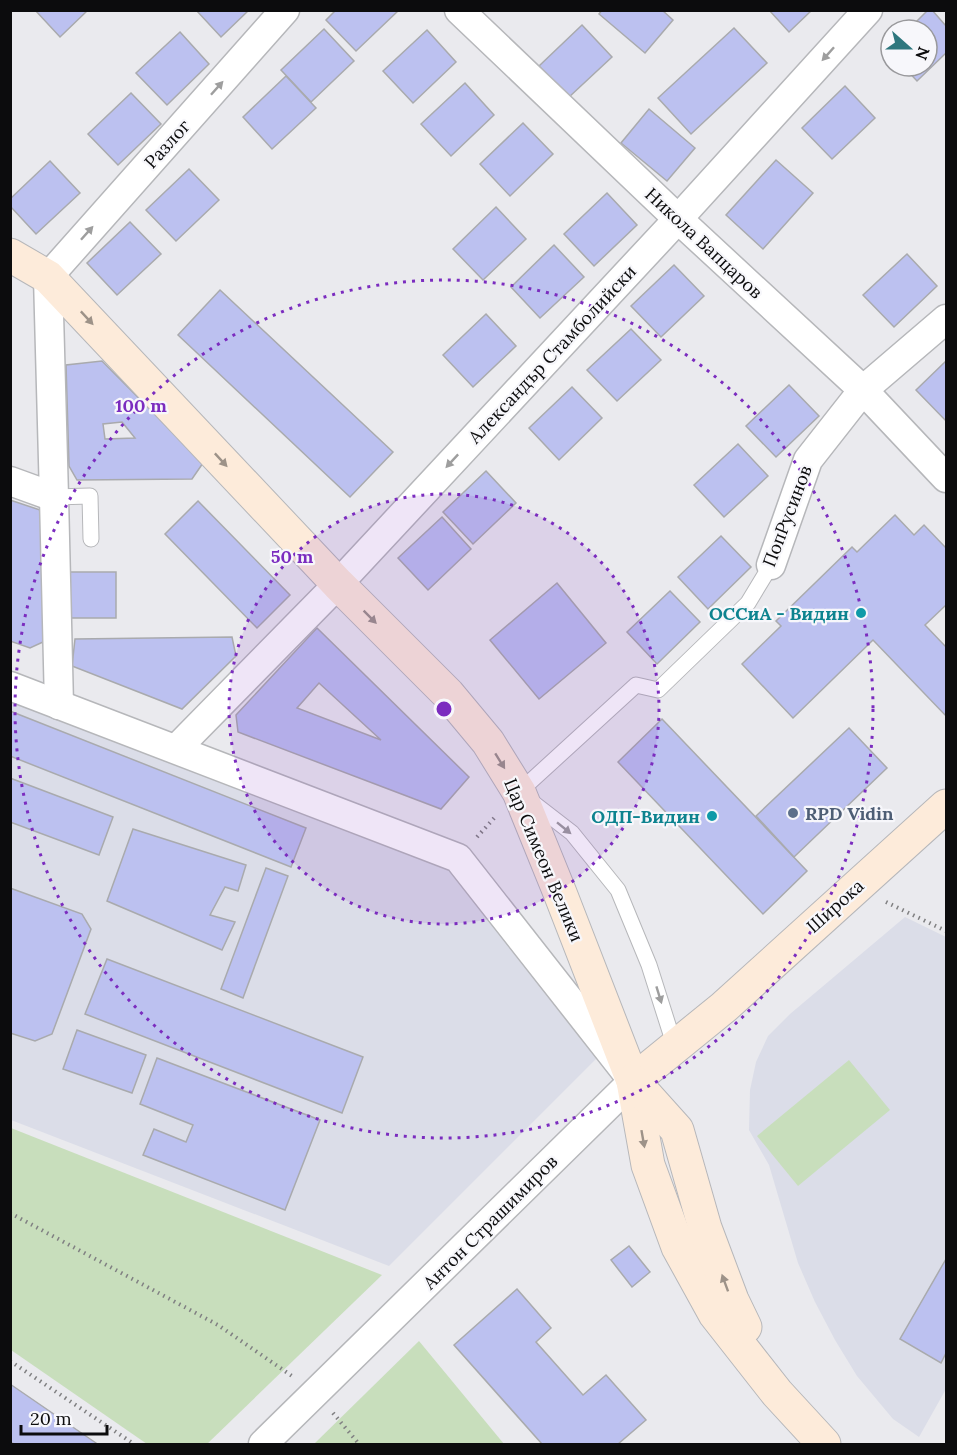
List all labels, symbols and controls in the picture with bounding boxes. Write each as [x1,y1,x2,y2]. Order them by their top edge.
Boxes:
north arrow [879,18,939,78]
text: N [911,44,935,63]
one-way arrow [821,46,835,61]
one-way arrow [210,80,224,95]
street label: Разлог [139,115,195,173]
street label: Никола Вапцаров [640,183,768,303]
one-way arrow [80,226,93,241]
street label: Александър Стамболийски [462,260,641,449]
one-way arrow [80,311,94,326]
text: 100 m [115,394,167,417]
one-way arrow [214,453,228,468]
one-way arrow [445,454,459,469]
street label: ПопРусинов [757,462,817,570]
text: 50 m [271,545,314,568]
place label: ОССиА - Видин [709,602,849,625]
marker: ОССиА - Видин [854,606,868,620]
one-way arrow [363,609,377,624]
centre of rings [434,699,454,719]
one-way arrow [494,753,505,769]
street label: Цар Симеон Велики [499,775,589,945]
place label: RPD Vidin [805,802,894,825]
place label: ОДП-Видин [591,805,700,828]
marker: RPD Vidin [786,806,800,820]
marker: ОДП-Видин [705,809,719,823]
one-way arrow [557,821,572,834]
street label: Широка [801,874,869,938]
one-way arrow [654,986,664,1004]
one-way arrow [639,1130,648,1149]
street label: Антон Страшимиров [417,1150,562,1295]
one-way arrow [720,1274,729,1292]
scale bar [21,1398,106,1436]
text: 20 m [30,1407,72,1430]

